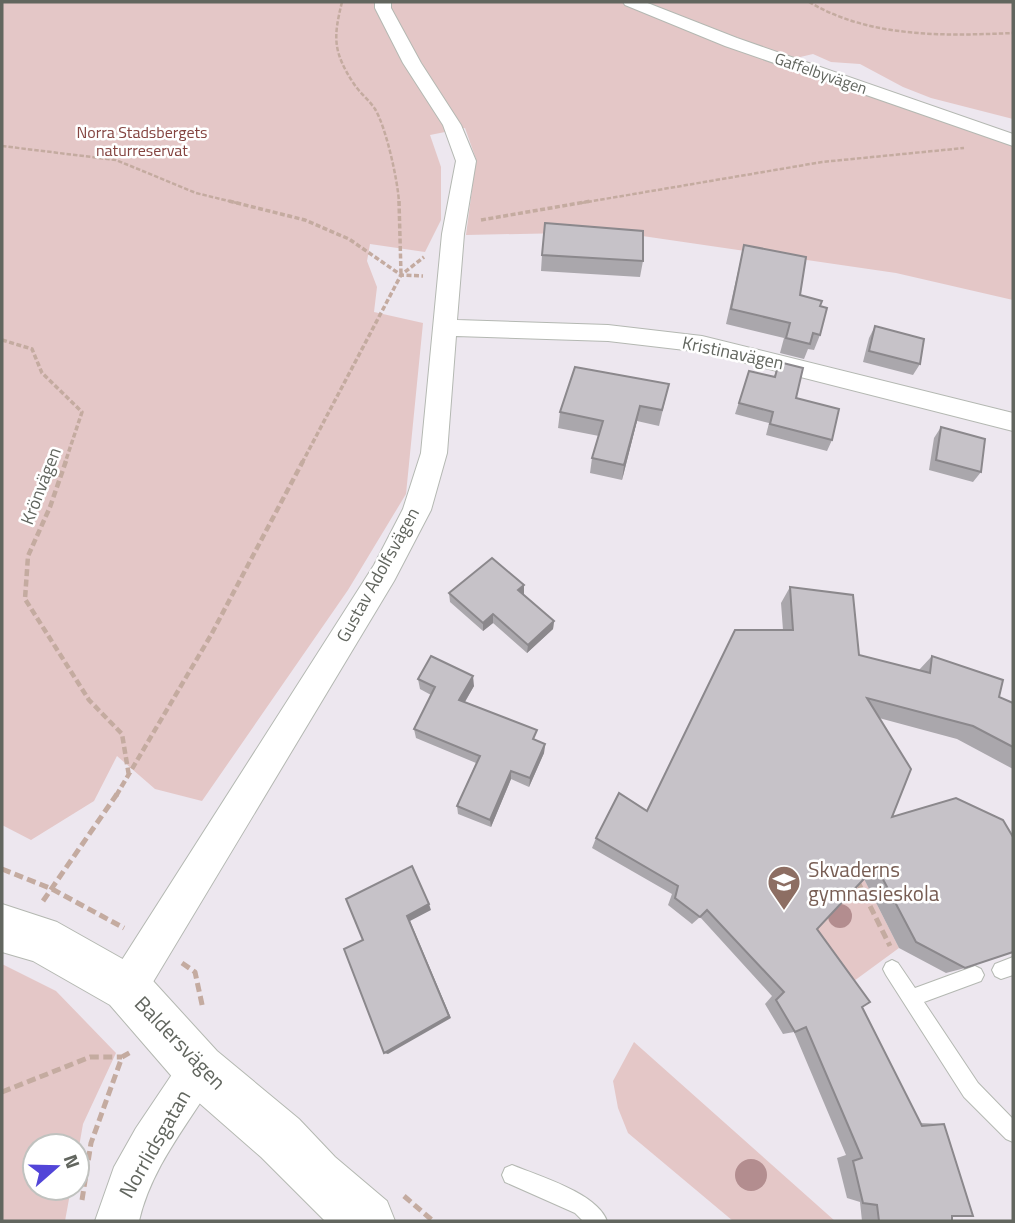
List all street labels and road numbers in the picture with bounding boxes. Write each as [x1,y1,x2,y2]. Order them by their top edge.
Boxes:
street label: Gaffelbyvägen [771,46,871,100]
street label: Kristinavägen [680,329,786,376]
street label: Krönvägen [13,443,68,528]
street label: Gustav Adolfsvägen [329,502,426,647]
street label: Baldersvägen [128,988,234,1097]
street label: Norrlidsgatan [110,1083,198,1204]

